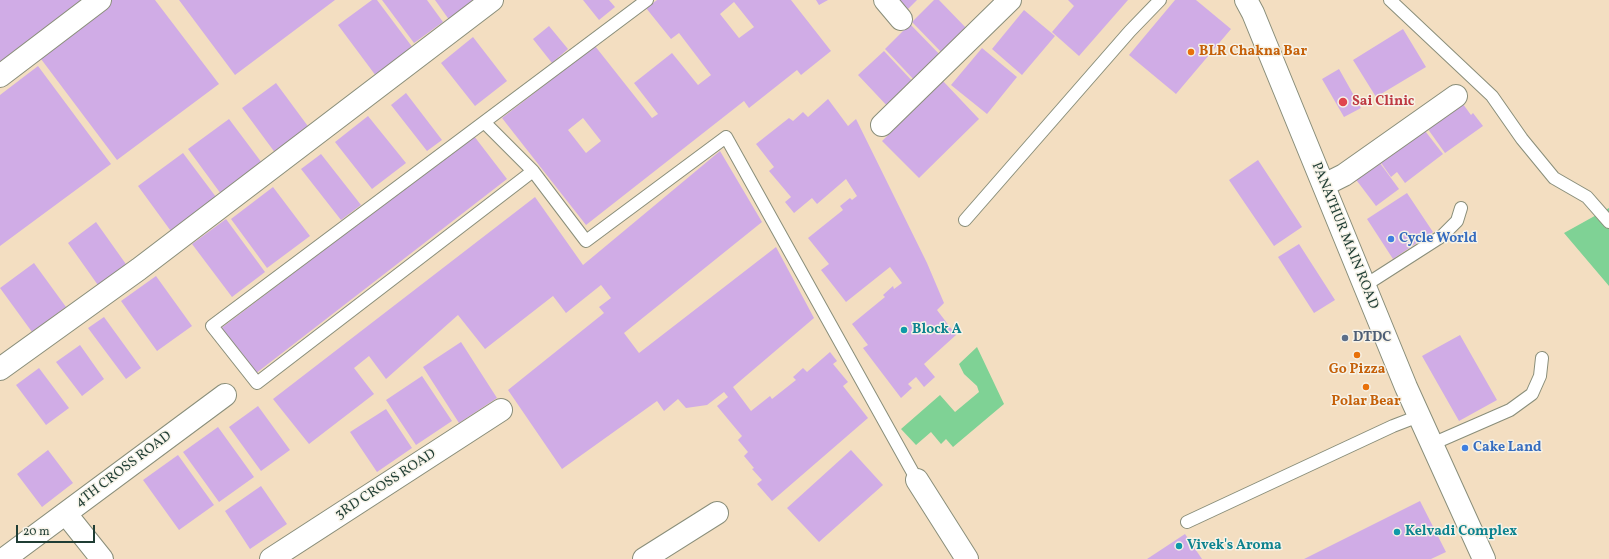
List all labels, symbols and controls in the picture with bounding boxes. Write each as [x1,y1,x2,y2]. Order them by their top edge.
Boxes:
place label: BLR Chakna Bar [1199,44,1307,60]
marker: BLR Chakna Bar [1186,47,1196,57]
place label: Sai Clinic [1352,94,1414,110]
marker: Sai Clinic [1337,96,1349,108]
street label: PANATHUR MAIN ROAD [1307,160,1381,312]
place label: Cycle World [1399,231,1477,247]
marker: Cycle World [1386,234,1396,244]
place label: Block A [912,322,962,338]
marker: Block A [899,325,909,335]
place label: DTDC [1353,330,1391,346]
marker: DTDC [1340,333,1350,343]
marker: Go Pizza [1352,350,1362,360]
place label: Go Pizza [1329,362,1385,378]
marker: Polar Bear [1361,382,1371,392]
place label: Polar Bear [1331,394,1401,410]
street label: 4TH CROSS ROAD [72,428,176,512]
place label: Cake Land [1473,440,1541,456]
marker: Cake Land [1460,443,1470,453]
street label: 3RD CROSS ROAD [333,446,439,524]
scale bar [18,517,97,543]
text: 20 m [23,524,50,540]
place label: Kelvadi Complex [1405,524,1517,540]
marker: Kelvadi Complex [1392,527,1402,537]
place label: Vivek's Aroma [1187,538,1282,554]
marker: Vivek's Aroma [1174,541,1184,551]

